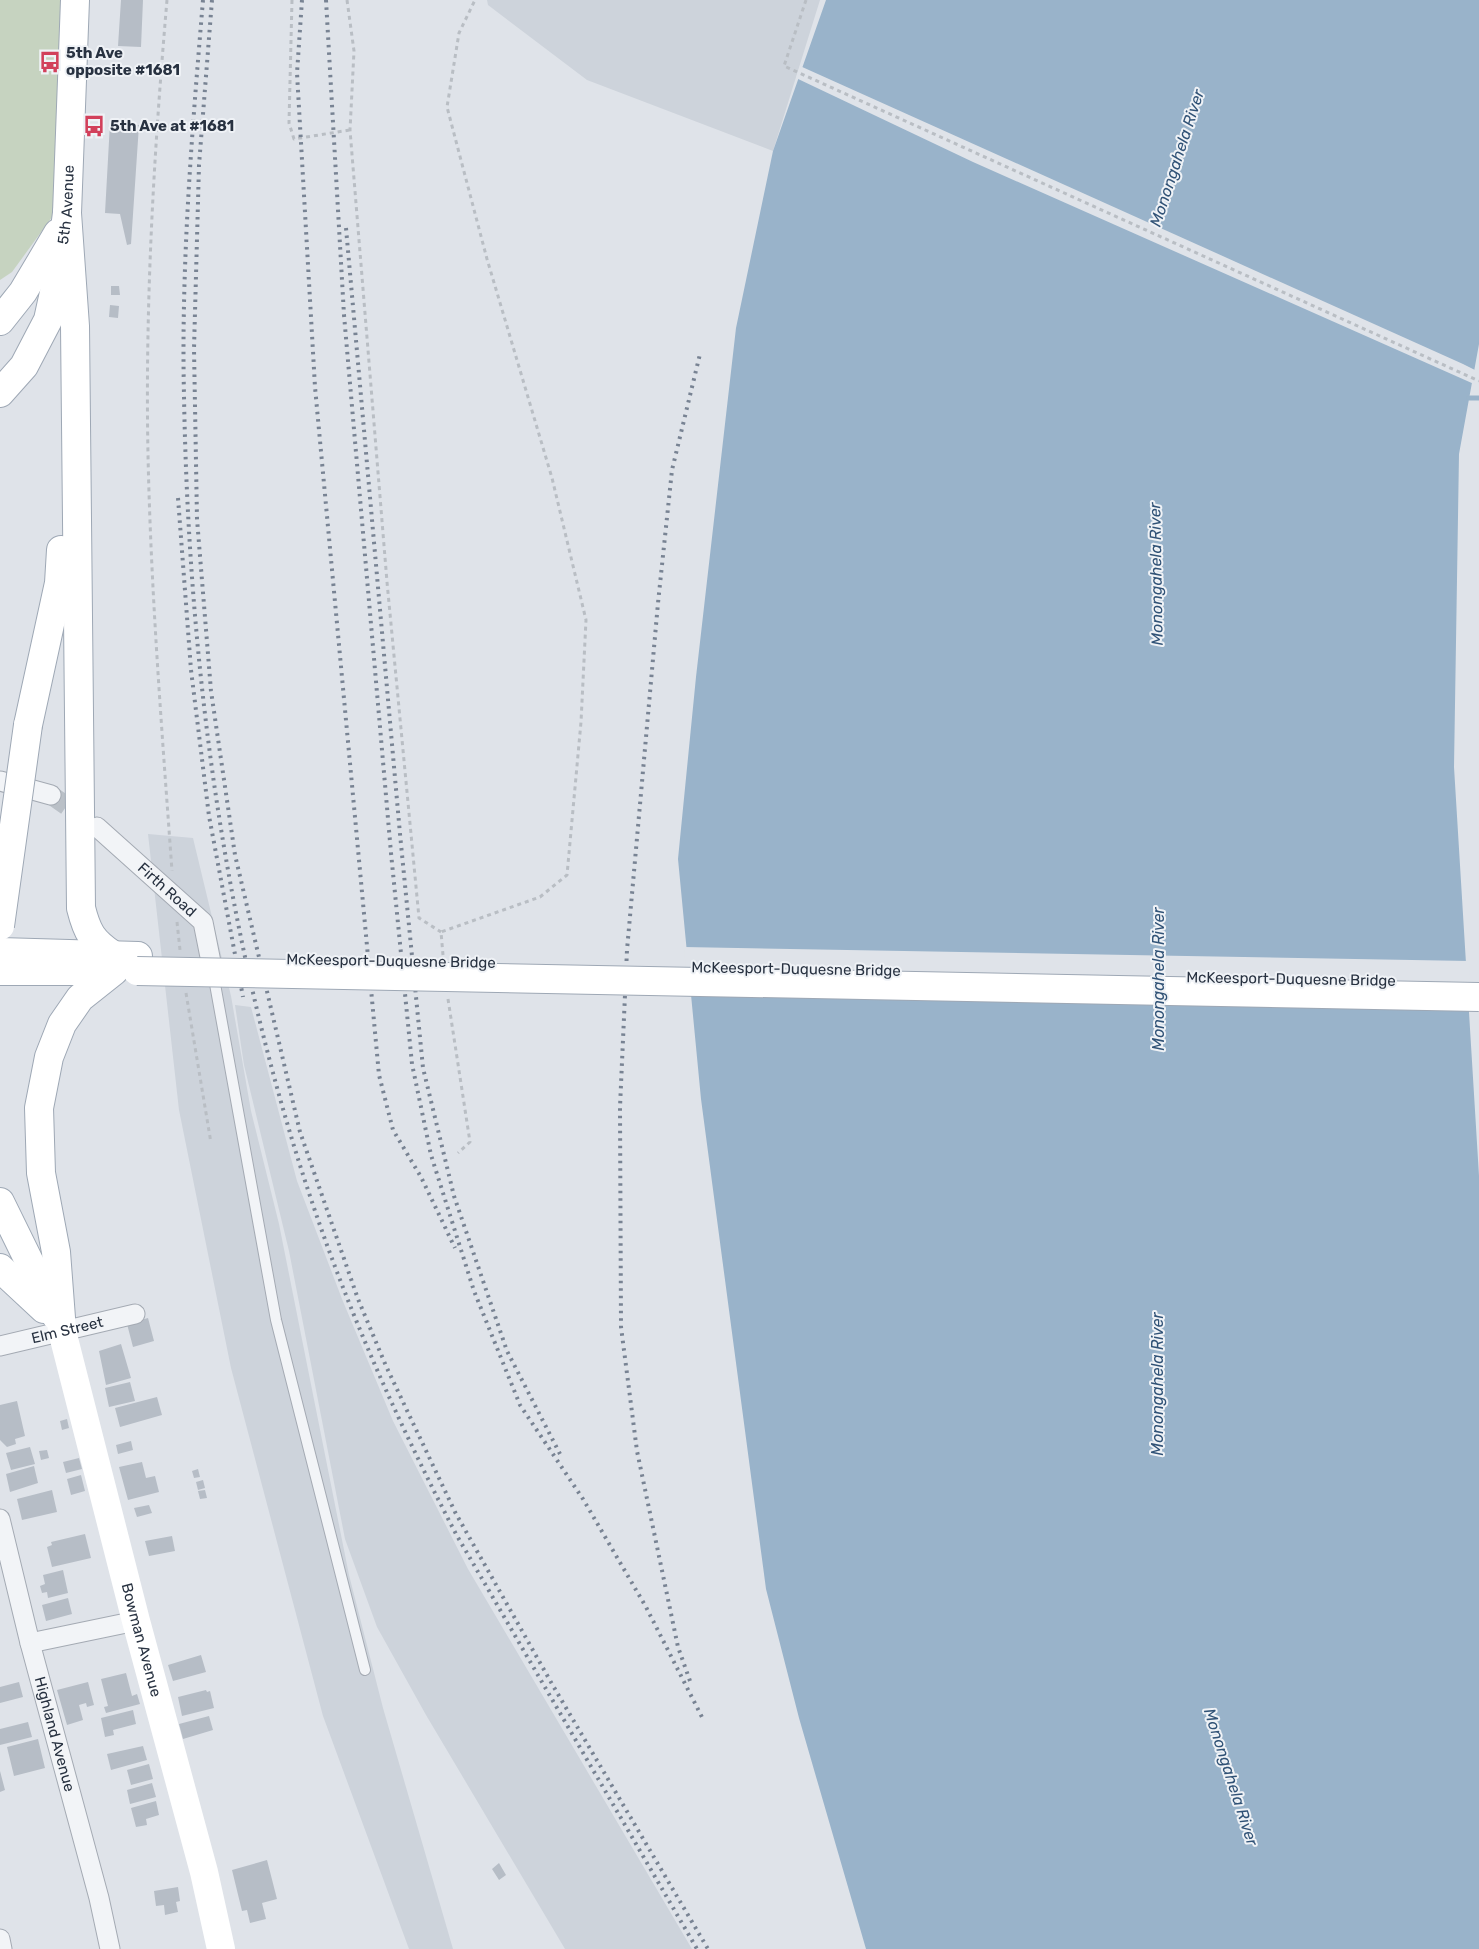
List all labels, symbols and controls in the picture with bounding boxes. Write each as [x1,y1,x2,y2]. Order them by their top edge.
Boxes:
place label: 5th Ave opposite #1681 [66,44,180,79]
bus stop icon: 5th Ave opposite #1681 [37,49,63,75]
water label: Monongahela River [1146,86,1208,229]
bus stop icon: 5th Ave at #1681 [81,113,107,139]
place label: 5th Ave at #1681 [110,117,234,135]
street label: 5th Avenue [54,165,78,246]
water label: Monongahela River [1145,501,1167,646]
street label: Firth Road [134,859,200,921]
water label: Monongahela River [1149,906,1168,1051]
street label: McKeesport-Duquesne Bridge [286,950,496,972]
street label: McKeesport-Duquesne Bridge [691,958,901,980]
street label: McKeesport-Duquesne Bridge [1186,968,1396,990]
water label: Monongahela River [1148,1311,1167,1456]
street label: Elm Street [29,1313,105,1347]
street label: Bowman Avenue [118,1581,165,1699]
street label: Highland Avenue [31,1675,79,1794]
water label: Monongahela River [1200,1706,1262,1849]

